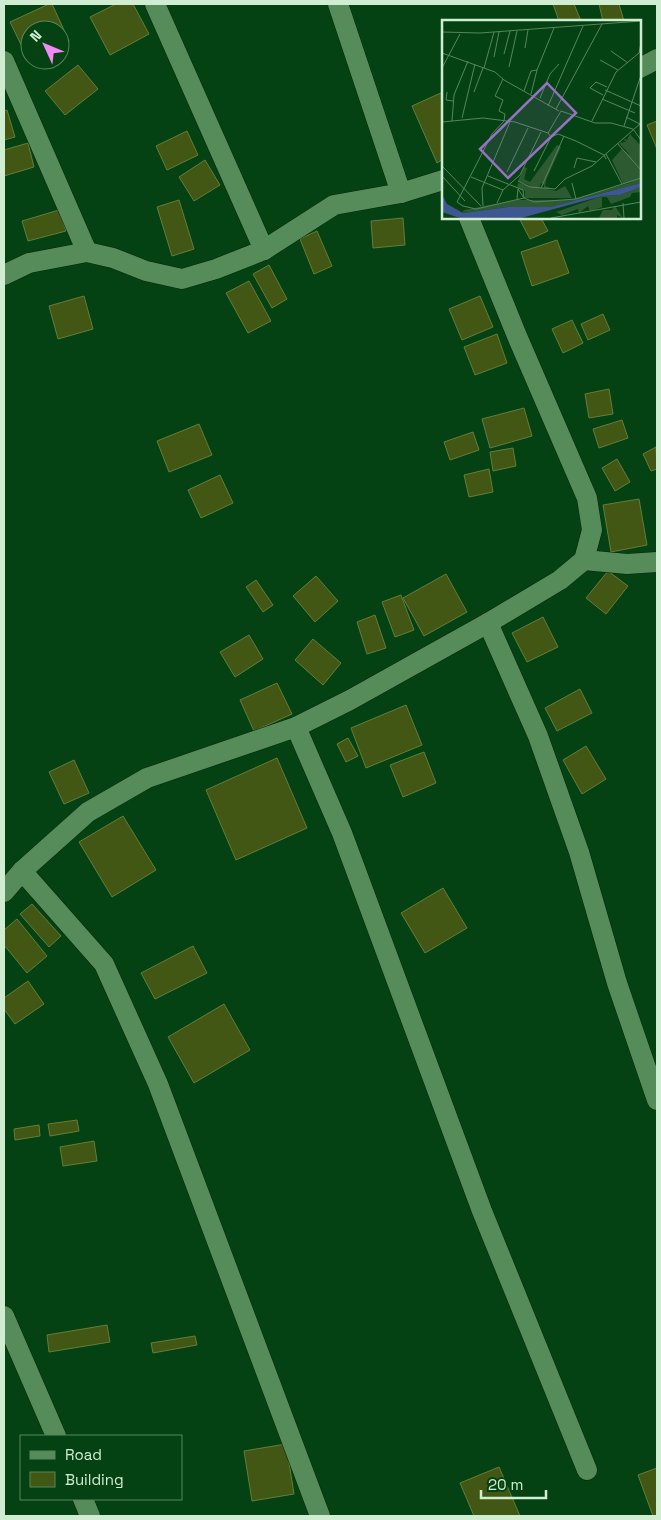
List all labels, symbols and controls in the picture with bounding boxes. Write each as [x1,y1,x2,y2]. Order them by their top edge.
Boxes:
north arrow [20,20,70,70]
inset map [442,20,641,219]
text: N [26,26,45,46]
legend [20,1435,182,1500]
text: Road [65,1445,102,1464]
scale bar [481,1468,546,1500]
text: Building [65,1470,124,1489]
text: 20 m [488,1475,523,1494]

